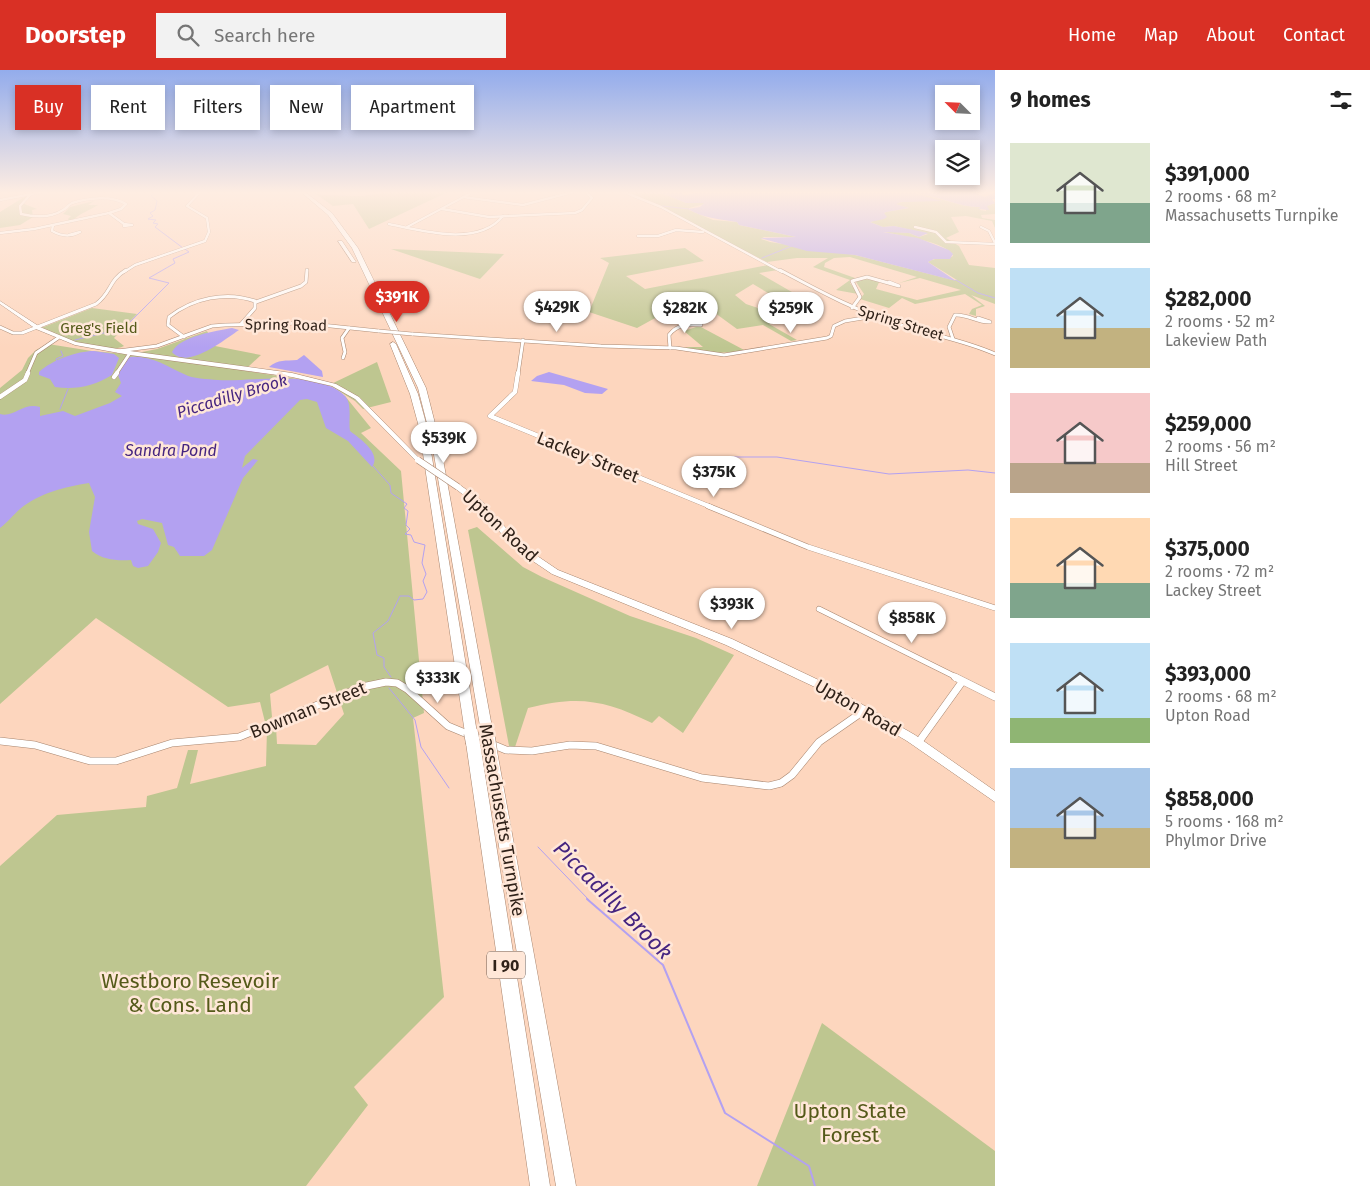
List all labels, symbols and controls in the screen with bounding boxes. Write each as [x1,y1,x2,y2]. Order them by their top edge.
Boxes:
search box [156,13,506,58]
text: Doorstep [25,21,126,49]
icon: search [174,21,202,49]
text: Search here [214,24,315,47]
text: Home [1068,24,1116,46]
text: Map [1144,24,1178,46]
text: About [1206,24,1255,46]
text: Contact [1283,24,1345,46]
chip: Buy [15,85,81,130]
chip: Rent [91,85,165,130]
chip: Filters [175,85,260,130]
chip: New [270,85,341,130]
chip: Apartment [351,85,474,130]
north arrow [935,85,980,130]
map controls [935,85,980,185]
icon: filters [1327,86,1355,114]
text: 9 homes [1010,87,1091,113]
button: layers [935,140,980,185]
text: $391,000 [1165,161,1250,187]
icon: home [1050,163,1110,223]
text: 2 rooms · 68 m² [1165,187,1277,206]
text: Massachusetts Turnpike [1165,206,1338,225]
pin: $391K [362,280,432,323]
text: $282,000 [1165,286,1252,312]
text: $391K [375,287,419,306]
icon: home [1050,288,1110,348]
pin: $429K [522,290,592,333]
pin: $282K [650,292,720,334]
pin: $259K [756,292,826,334]
text: $429K [535,297,579,316]
text: $282K [663,298,707,317]
text: $259K [769,298,813,317]
street label: Spring Street [856,301,946,345]
text: 2 rooms · 52 m² [1165,312,1275,331]
street label: Spring Road [245,315,327,335]
park label: Greg's Field [60,319,138,337]
text: Lakeview Path [1165,331,1267,350]
water label: Piccadilly Brook [174,370,290,422]
text: $259,000 [1165,411,1251,437]
icon: home [1050,413,1110,473]
pin: $539K [409,422,479,464]
street label: Lackey Street [534,426,643,488]
text: $539K [422,428,466,447]
text: 2 rooms · 56 m² [1165,437,1276,456]
water label: Sandra Pond [124,441,217,460]
pin: $375K [679,456,749,498]
text: Hill Street [1165,456,1237,475]
text: $375K [692,462,736,481]
street label: Upton Road [457,485,543,567]
text: $375,000 [1165,536,1250,562]
icon: home [1050,538,1110,598]
text: 2 rooms · 72 m² [1165,562,1274,581]
text: Lackey Street [1165,581,1261,600]
pin: $393K [697,588,767,630]
text: $393K [710,594,754,613]
pin: $858K [877,602,947,644]
text: $858K [889,608,935,627]
text: $393,000 [1165,661,1251,687]
pin: $333K [403,662,473,704]
icon: home [1050,663,1110,723]
text: $333K [416,668,460,687]
street label: Upton Road [811,674,905,742]
street label: Bowman Street [247,676,370,743]
text: 2 rooms · 68 m² [1165,687,1277,706]
text: Upton Road [1165,706,1251,725]
street label: Massachusetts Turnpike [474,722,530,918]
text: $858,000 [1165,786,1254,812]
icon: home [1050,788,1110,848]
text: 5 rooms · 168 m² [1165,812,1284,831]
text: Phylmor Drive [1165,831,1267,850]
water label: Piccadilly Brook [548,835,678,965]
road number: I 90 [487,952,525,978]
park label: Westboro Resevoir & Cons. Land [101,968,279,1018]
park label: Upton State Forest [794,1098,906,1148]

